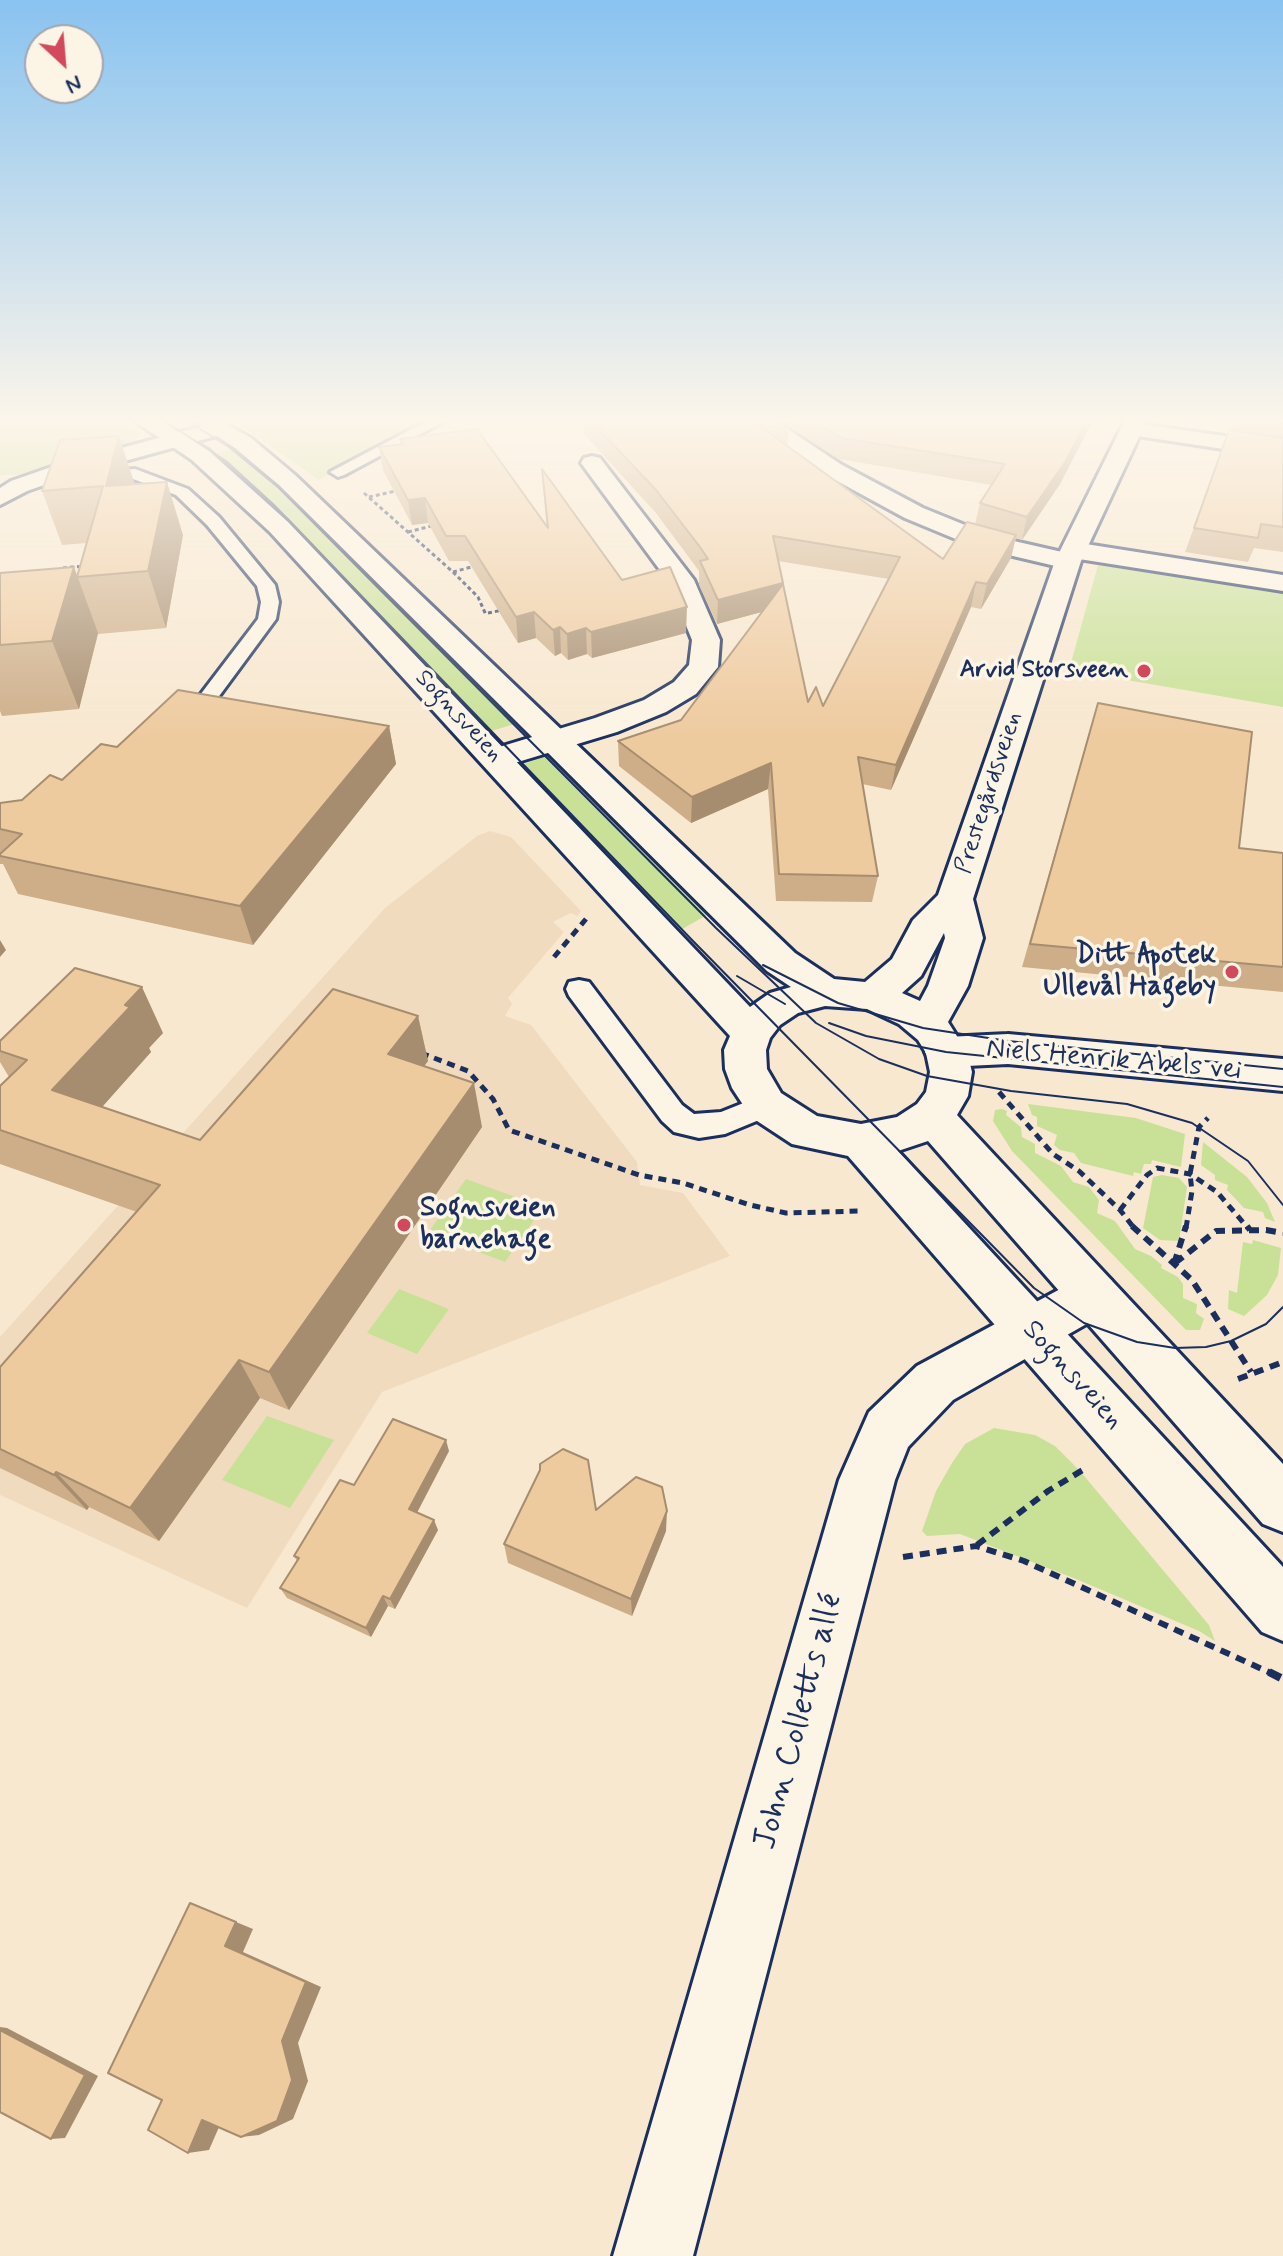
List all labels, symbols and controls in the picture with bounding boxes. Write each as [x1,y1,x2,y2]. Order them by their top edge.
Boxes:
north arrow [24,24,104,104]
text: N [61,68,86,100]
place label: Arvid Storsveen [960,657,1128,685]
marker: Arvid Storsveen [1135,662,1153,680]
street label: Sognsveien [408,665,508,769]
street label: Prestegårdsveien [950,708,1030,878]
place label: Ditt Apotek Ullevål Hageby [1043,939,1216,1005]
marker: Ditt Apotek Ullevål Hageby [1223,963,1241,981]
street label: Niels Henrik Abels vei [985,1033,1243,1089]
place label: Sognsveien barnehage [420,1192,556,1258]
marker: Sognsveien barnehage [395,1216,413,1234]
street label: Sognsveien [1014,1314,1130,1438]
street label: John Colletts allé [746,1590,854,1854]

